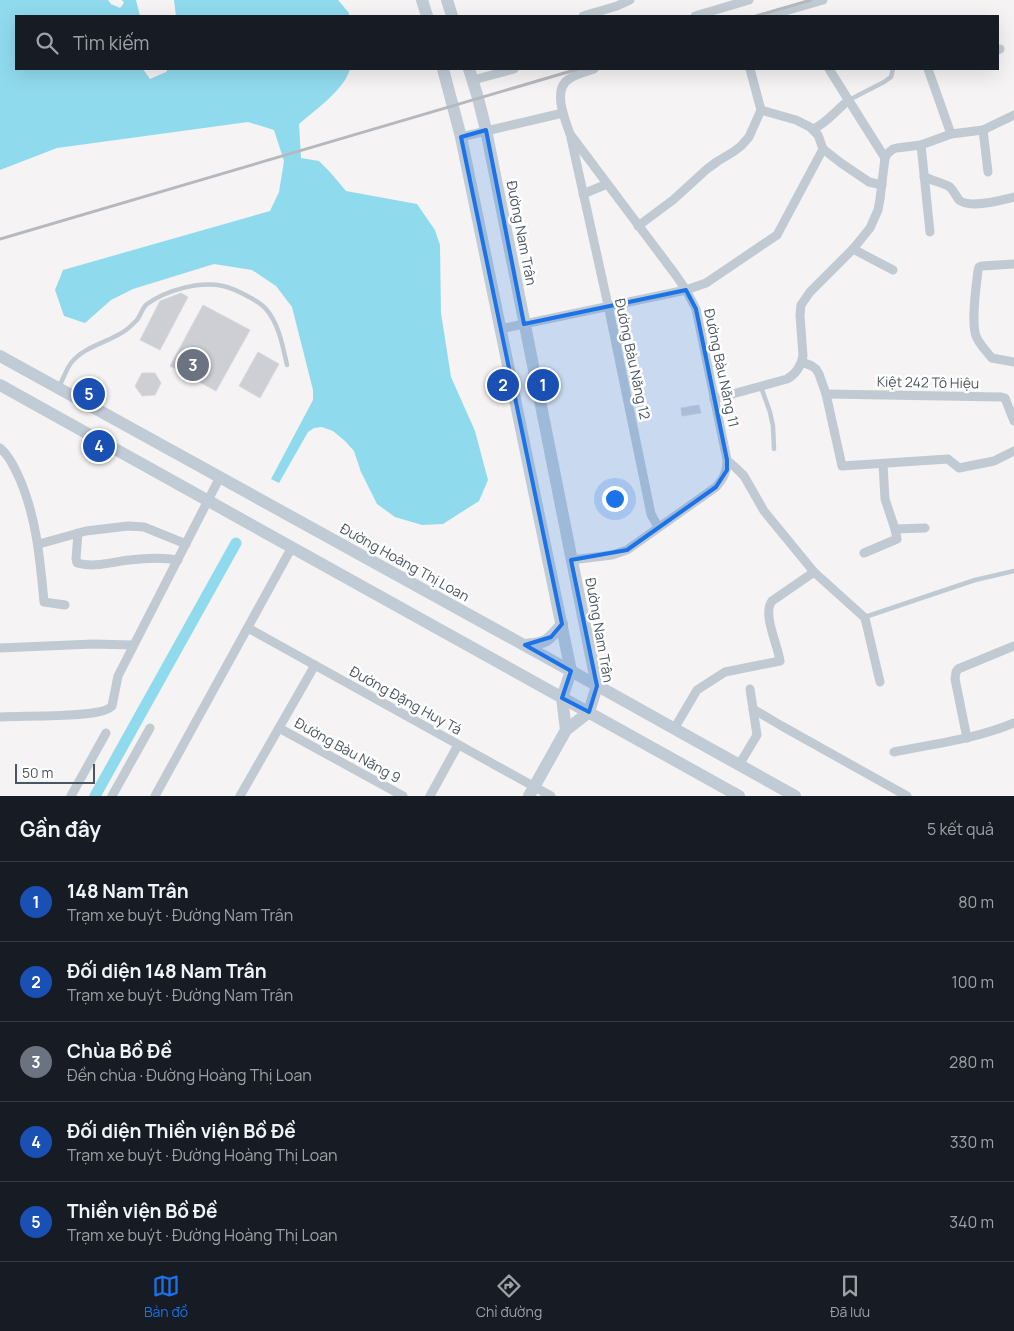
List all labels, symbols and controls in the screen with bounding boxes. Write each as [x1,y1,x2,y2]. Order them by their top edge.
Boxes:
search box [15,15,999,70]
icon: search [33,29,61,57]
text: Tìm kiếm [73,30,149,56]
street label: Đường Nam Trân [503,179,541,287]
street label: Đường Bàu Năng 12 [611,297,655,421]
street label: Đường Bàu Năng 11 [700,307,744,429]
pin: 3 [177,346,209,384]
pin: 2 [487,366,519,404]
pin: 1 [527,366,559,404]
street label: Kiệt 242 Tô Hiệu [877,372,979,392]
pin: 5 [73,375,105,413]
pin: 4 [83,427,115,465]
your location [602,486,628,512]
street label: Đường Hoàng Thị Loan [337,519,473,605]
street label: Đường Nam Trân [581,576,619,684]
street label: Đường Đặng Huy Tá [347,661,465,739]
street label: Đường Bàu Năng 9 [292,713,404,787]
scale bar [15,761,95,784]
text: 50 m [22,763,53,782]
text: Gần đây [20,815,101,843]
text: 5 kết quả [927,818,994,840]
text: 148 Nam Trân [67,878,189,904]
text: 1 [32,891,40,913]
text: 80 m [958,891,994,913]
text: Trạm xe buýt · Đường Nam Trân [67,904,293,926]
text: Đối diện 148 Nam Trân [67,958,267,984]
text: 2 [31,971,41,993]
text: 100 m [951,971,994,993]
text: Trạm xe buýt · Đường Nam Trân [67,984,293,1006]
text: Chùa Bồ Đề [67,1038,172,1064]
text: 3 [31,1051,41,1073]
text: 280 m [949,1051,994,1073]
text: Đền chùa · Đường Hoàng Thị Loan [67,1064,312,1086]
text: Đối diện Thiền viện Bồ Đề [67,1118,296,1144]
text: 4 [31,1131,41,1153]
text: 330 m [950,1131,994,1153]
text: Trạm xe buýt · Đường Hoàng Thị Loan [67,1144,338,1166]
text: Thiền viện Bồ Đề [67,1198,218,1224]
text: 5 [31,1211,41,1233]
text: 340 m [949,1211,994,1233]
text: Trạm xe buýt · Đường Hoàng Thị Loan [67,1224,338,1246]
tab: Bản đồ [144,1272,188,1321]
tab: Chỉ đường [476,1272,542,1321]
tab: Đã lưu [830,1272,870,1321]

